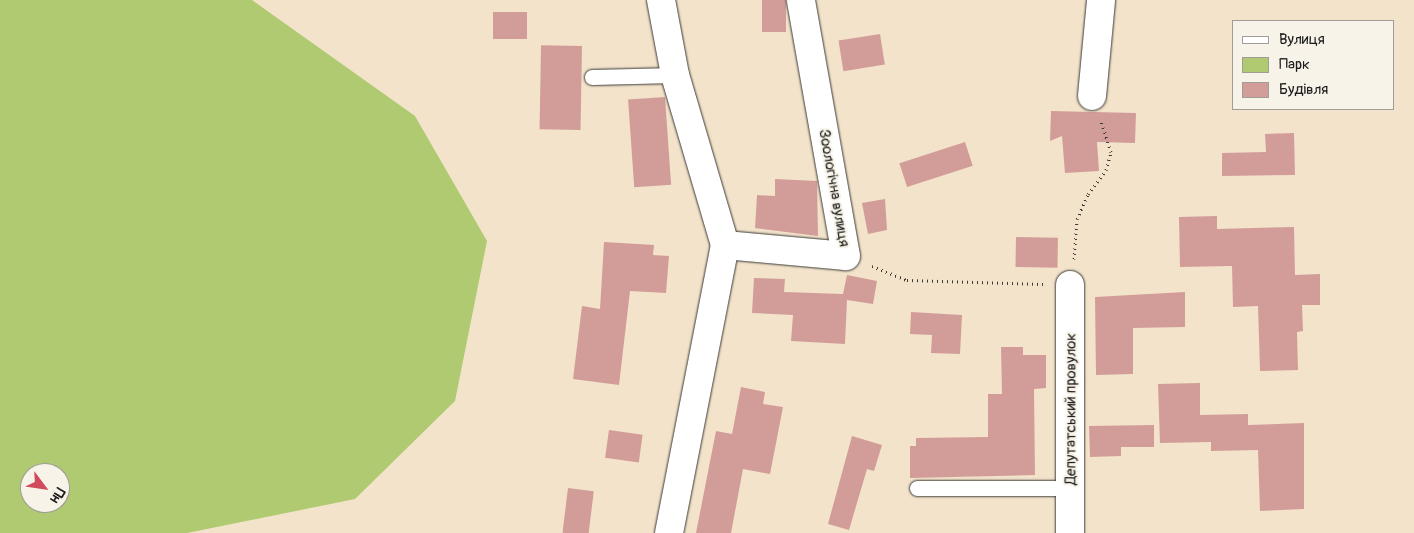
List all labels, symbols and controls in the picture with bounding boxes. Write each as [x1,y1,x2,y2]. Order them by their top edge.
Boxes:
legend [1232,20,1394,110]
text: Вулиця [1279,30,1325,49]
text: Парк [1279,55,1310,74]
text: Будівля [1279,80,1328,99]
street label: Зоологічна вулиця [815,128,853,248]
street label: Депутатський провулок [1062,333,1080,485]
north arrow [20,463,70,513]
text: Пн [46,484,69,506]

